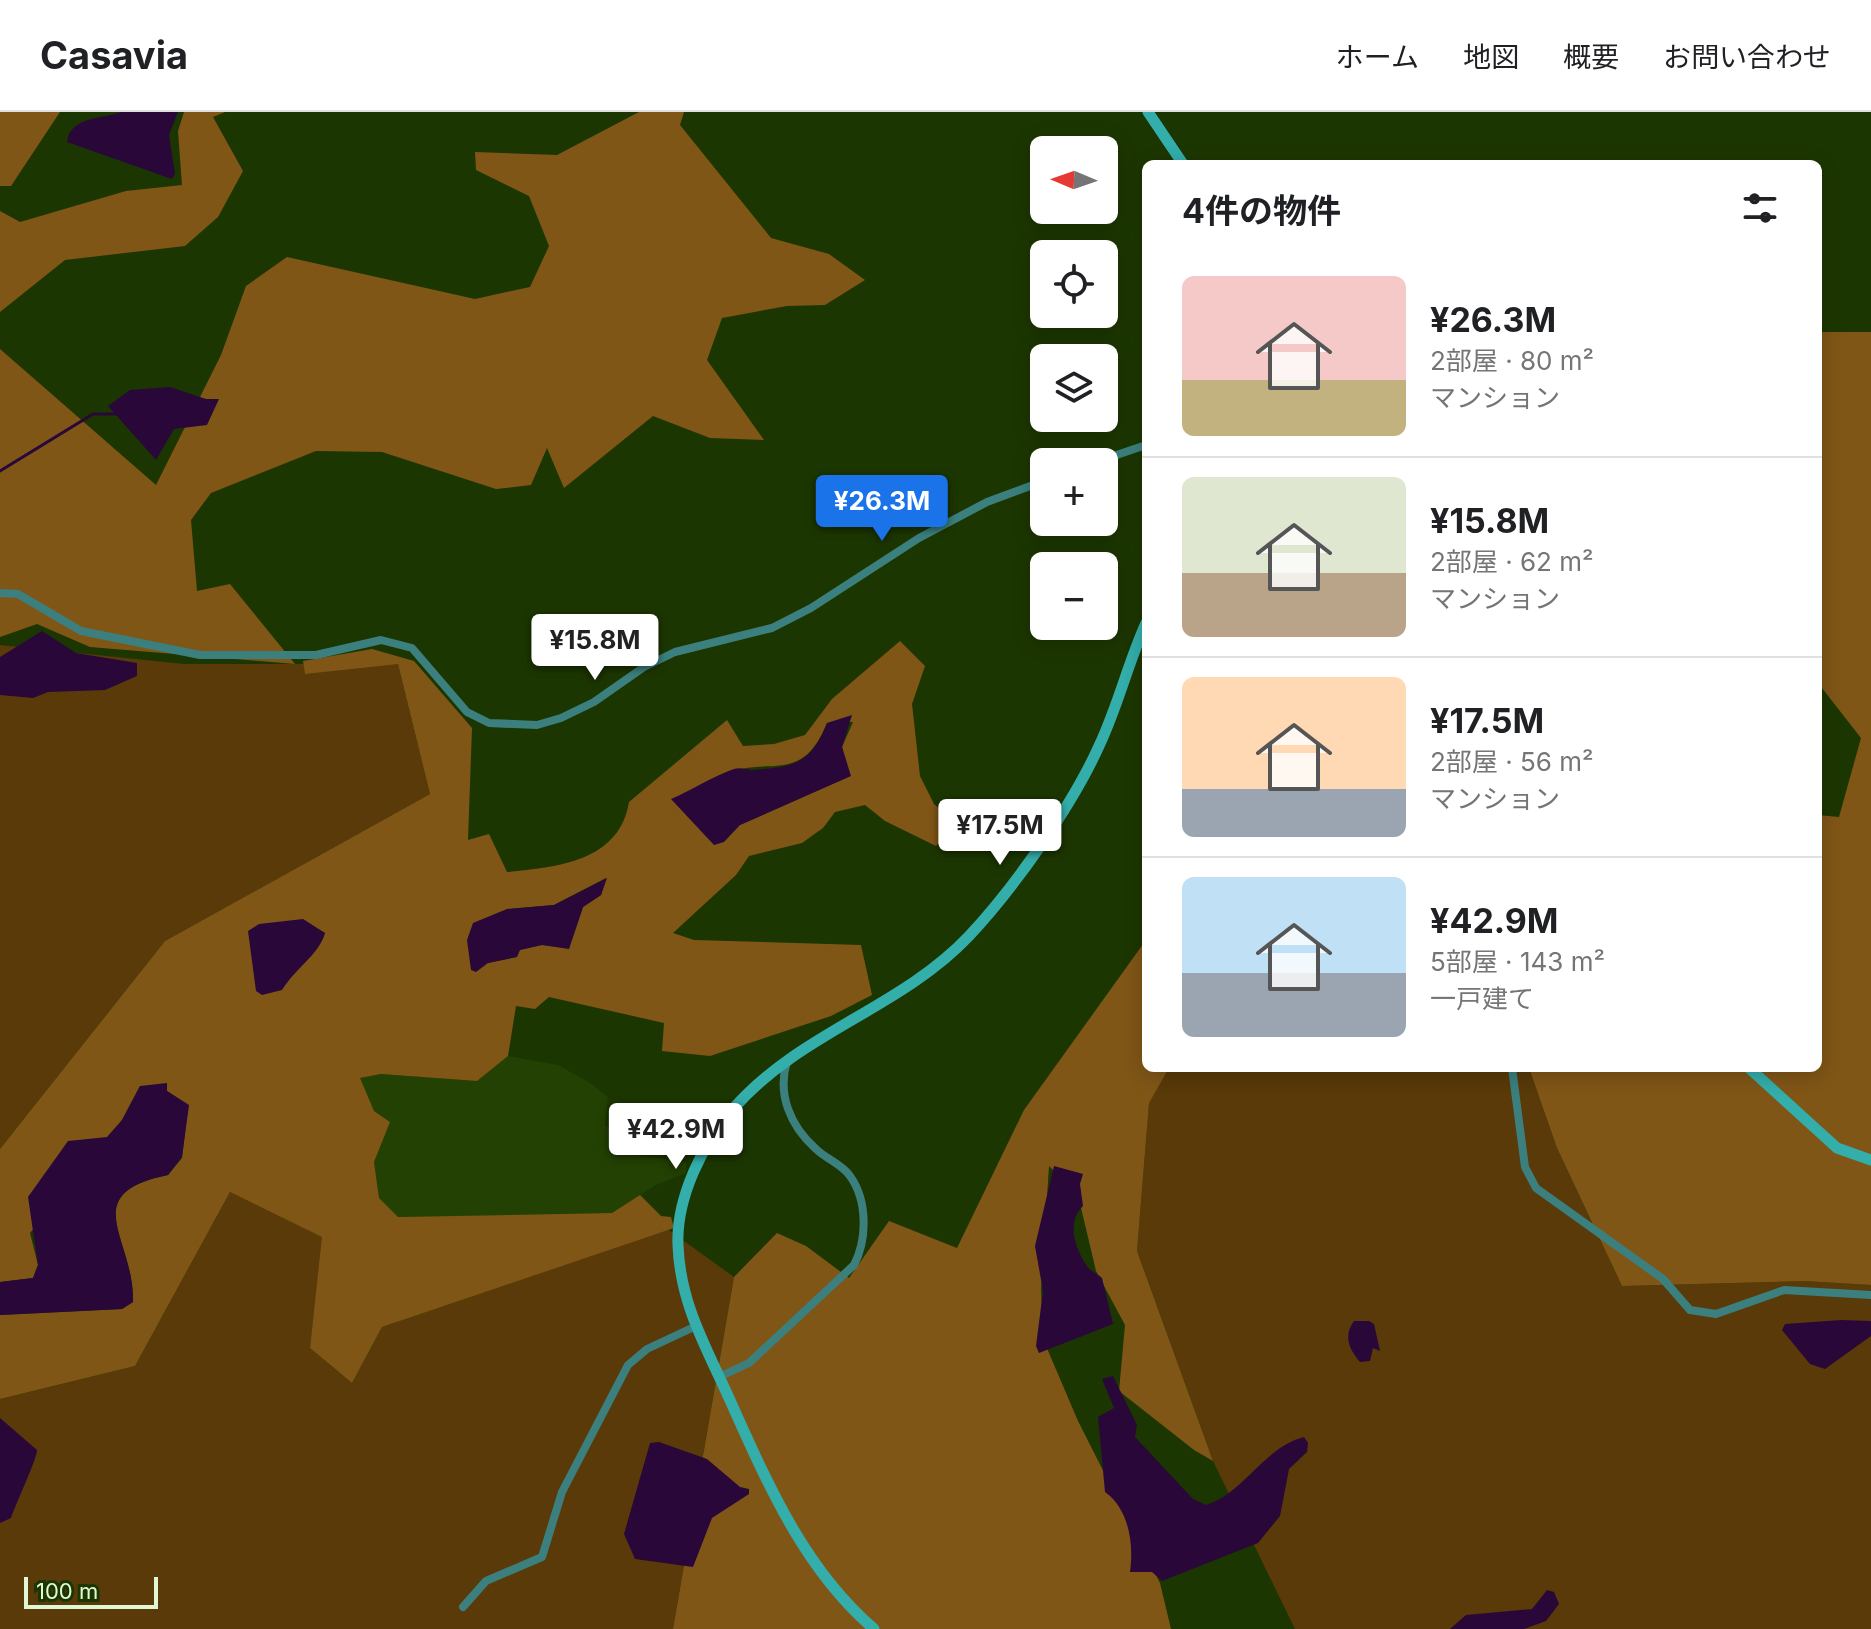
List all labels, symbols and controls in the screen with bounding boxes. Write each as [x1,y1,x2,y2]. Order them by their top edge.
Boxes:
text: Casavia [40,32,188,78]
text: ホーム [1336,40,1419,74]
text: 地図 [1463,40,1519,74]
text: 概要 [1563,40,1619,74]
text: お問い合わせ [1663,40,1831,74]
north arrow [1030,136,1118,224]
map controls [1030,136,1118,640]
icon: filters [1738,186,1782,230]
text: 4件の物件 [1182,190,1341,231]
button: locate [1030,240,1118,328]
text: ¥26.3M [1430,299,1556,340]
icon: home [1246,308,1342,404]
button: layers [1030,344,1118,432]
text: 2部屋 · 80 m² [1430,345,1594,376]
text: マンション [1430,382,1560,413]
button: + [1030,448,1118,536]
pin: ¥26.3M [817,475,947,543]
text: ¥26.3M [834,485,930,516]
text: ¥15.8M [1430,500,1549,541]
icon: home [1246,509,1342,605]
text: 2部屋 · 62 m² [1430,546,1594,577]
button: − [1030,552,1118,640]
text: マンション [1430,583,1560,614]
pin: ¥15.8M [530,614,660,682]
text: ¥15.8M [549,624,641,655]
text: ¥17.5M [1430,700,1544,741]
icon: home [1246,709,1342,805]
text: 2部屋 · 56 m² [1430,746,1593,777]
text: マンション [1430,783,1560,814]
pin: ¥17.5M [935,799,1065,867]
text: ¥17.5M [956,809,1044,840]
text: ¥42.9M [1430,900,1558,941]
icon: home [1246,909,1342,1005]
text: 5部屋 · 143 m² [1430,946,1605,977]
text: 一戸建て [1430,983,1534,1014]
pin: ¥42.9M [611,1103,741,1171]
text: ¥42.9M [627,1113,725,1144]
scale bar [24,1573,158,1609]
text: 100 m [36,1578,98,1604]

